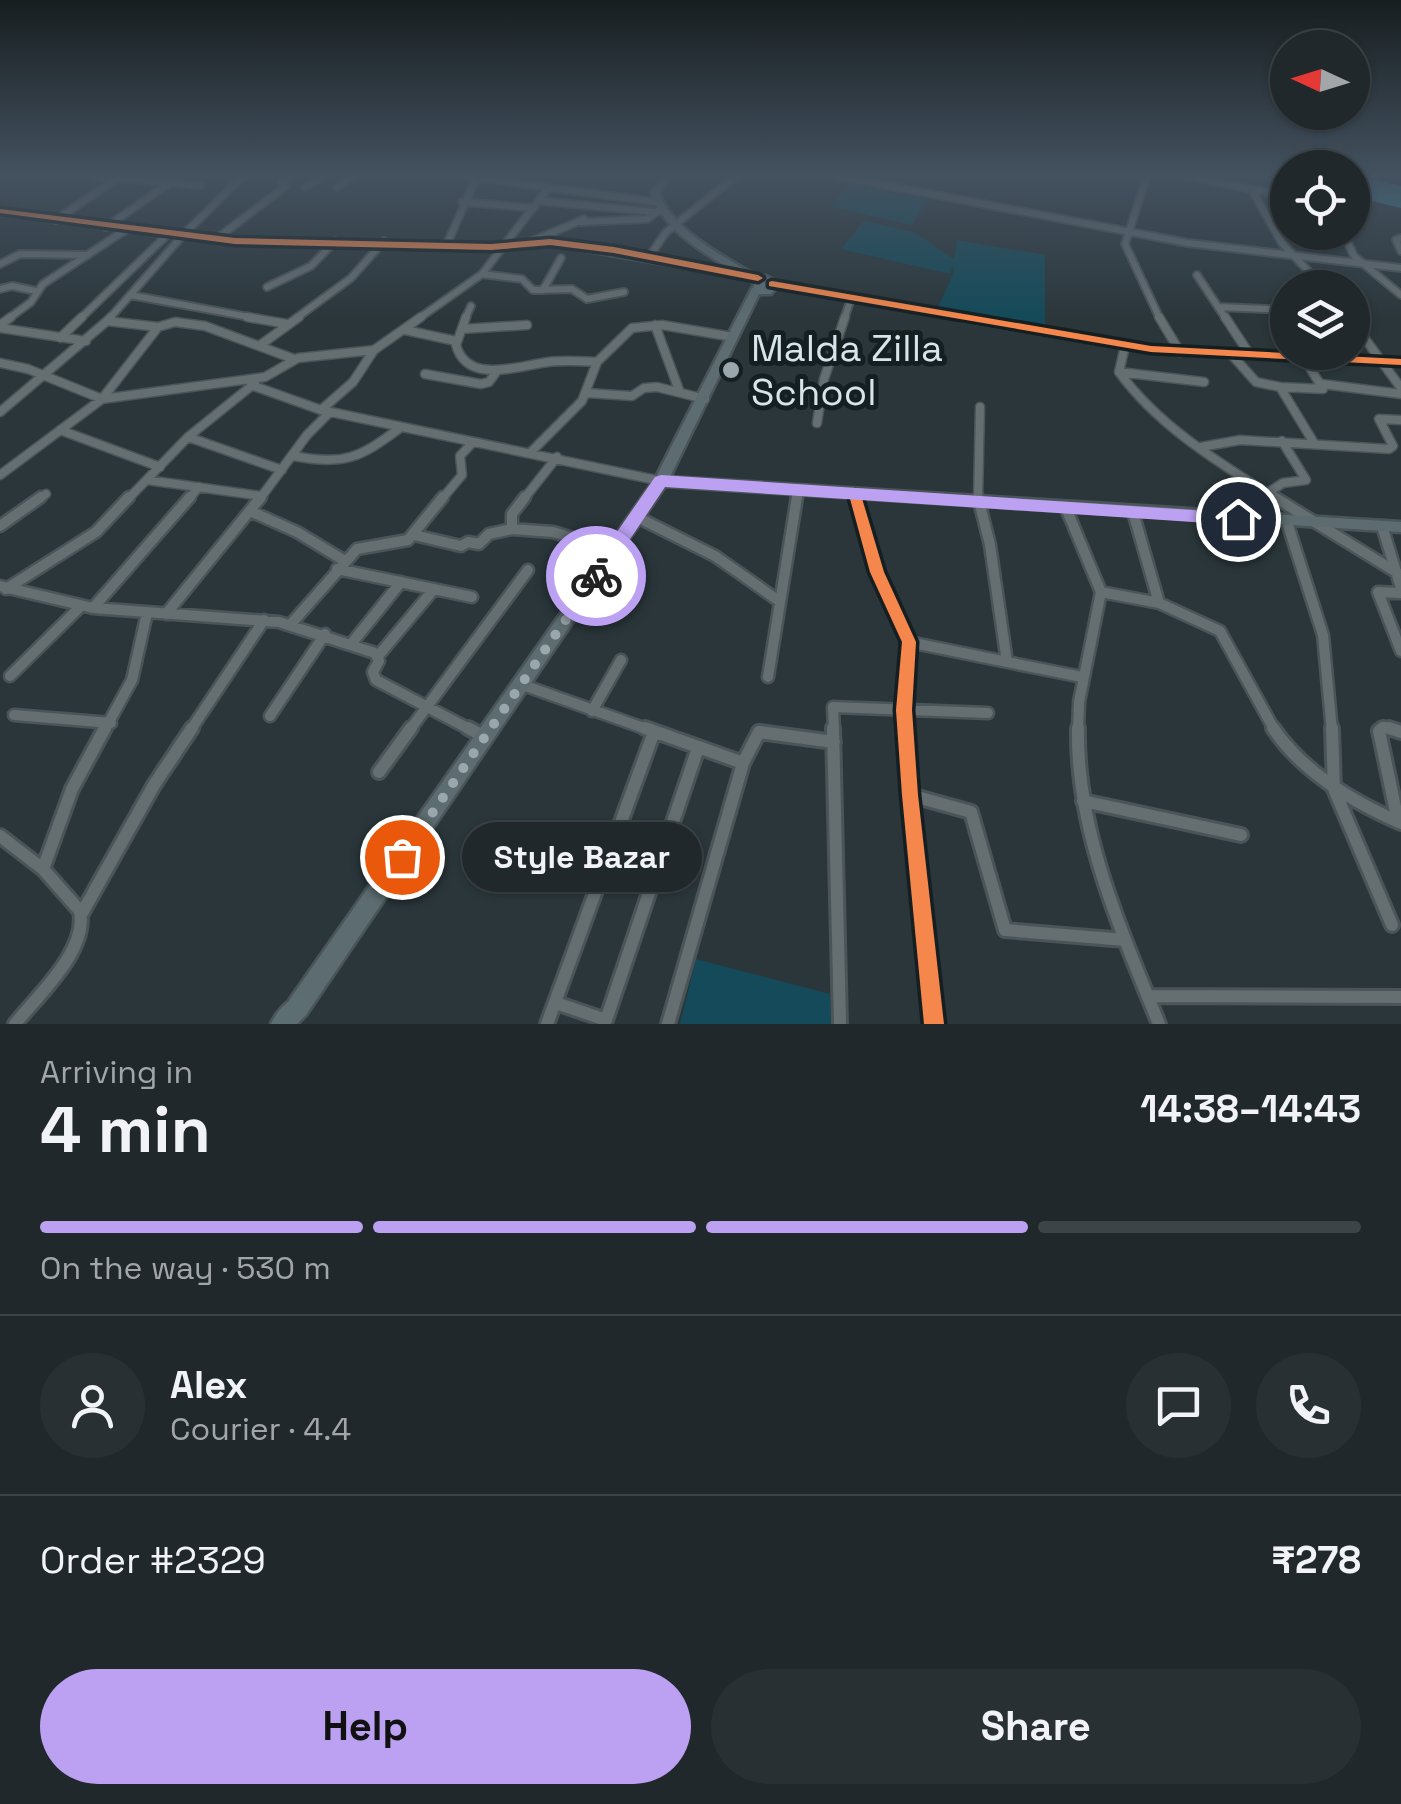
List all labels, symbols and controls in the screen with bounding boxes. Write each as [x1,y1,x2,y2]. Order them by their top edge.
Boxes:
north arrow [1270,30,1370,130]
map controls [1270,30,1370,370]
button: locate [1270,150,1370,250]
button: layers [1270,270,1370,370]
place label: Malda Zilla School [751,324,943,416]
marker: Malda Zilla School [720,359,742,381]
pin [1196,477,1281,562]
icon: home [1211,492,1266,547]
courier [546,526,646,626]
icon: bike [569,549,624,604]
pin [360,815,445,900]
callout: Style Bazar [462,822,702,892]
icon: bag [375,830,430,885]
text: Style Bazar [494,837,670,877]
text: Arriving in [40,1052,193,1092]
text: 14:38–14:43 [1140,1085,1361,1133]
text: 4 min [40,1088,211,1171]
text: On the way · 530 m [40,1248,331,1288]
button: person [40,1353,145,1458]
button: chat [1126,1353,1231,1458]
button: phone [1256,1353,1361,1458]
text: Alex [170,1361,247,1409]
text: Courier · 4.4 [170,1409,351,1449]
text: Order #2329 [40,1536,266,1584]
text: ₹278 [1271,1536,1361,1584]
button: Help [40,1669,691,1784]
button: Share [711,1669,1361,1784]

